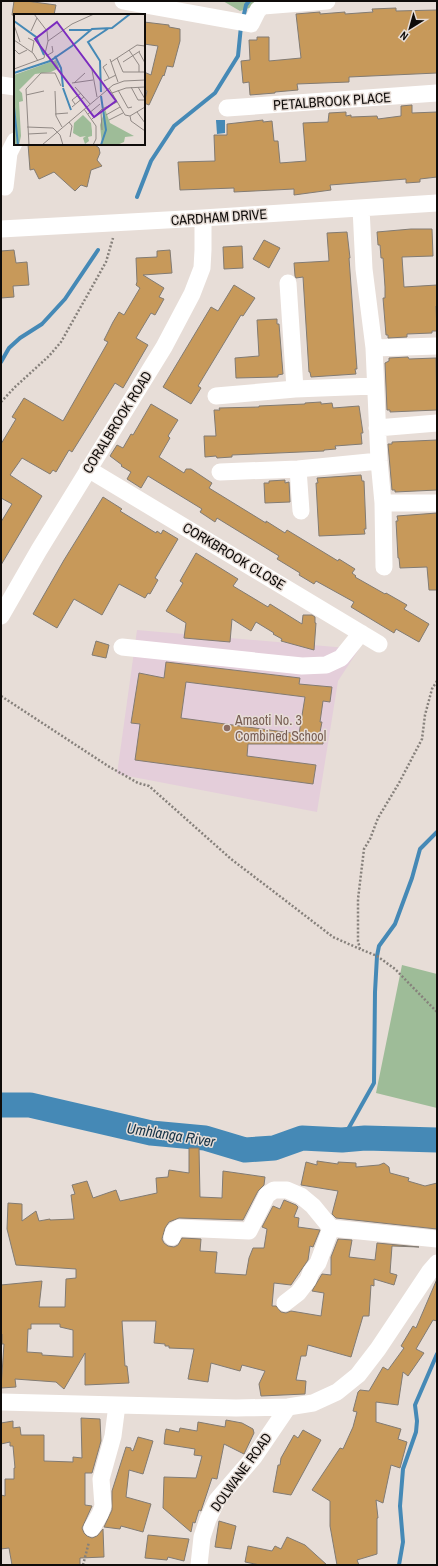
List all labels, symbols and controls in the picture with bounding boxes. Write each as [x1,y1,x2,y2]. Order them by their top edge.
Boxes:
north arrow [390,8,430,48]
inset map [14,14,145,145]
text: N [397,28,411,44]
street label: PETALBROOK PLACE [273,88,391,114]
street label: CARDHAM DRIVE [170,205,268,229]
street label: CORALBROOK ROAD [78,367,156,477]
street label: CORKBROOK CLOSE [179,518,289,594]
place label: Amaoti No. 3 Combined School [234,711,326,745]
marker: Amaoti No. 3 Combined School [222,723,232,733]
water label: Umhlanga River [126,1117,217,1152]
street label: DOLWANE ROAD [206,1429,276,1515]

